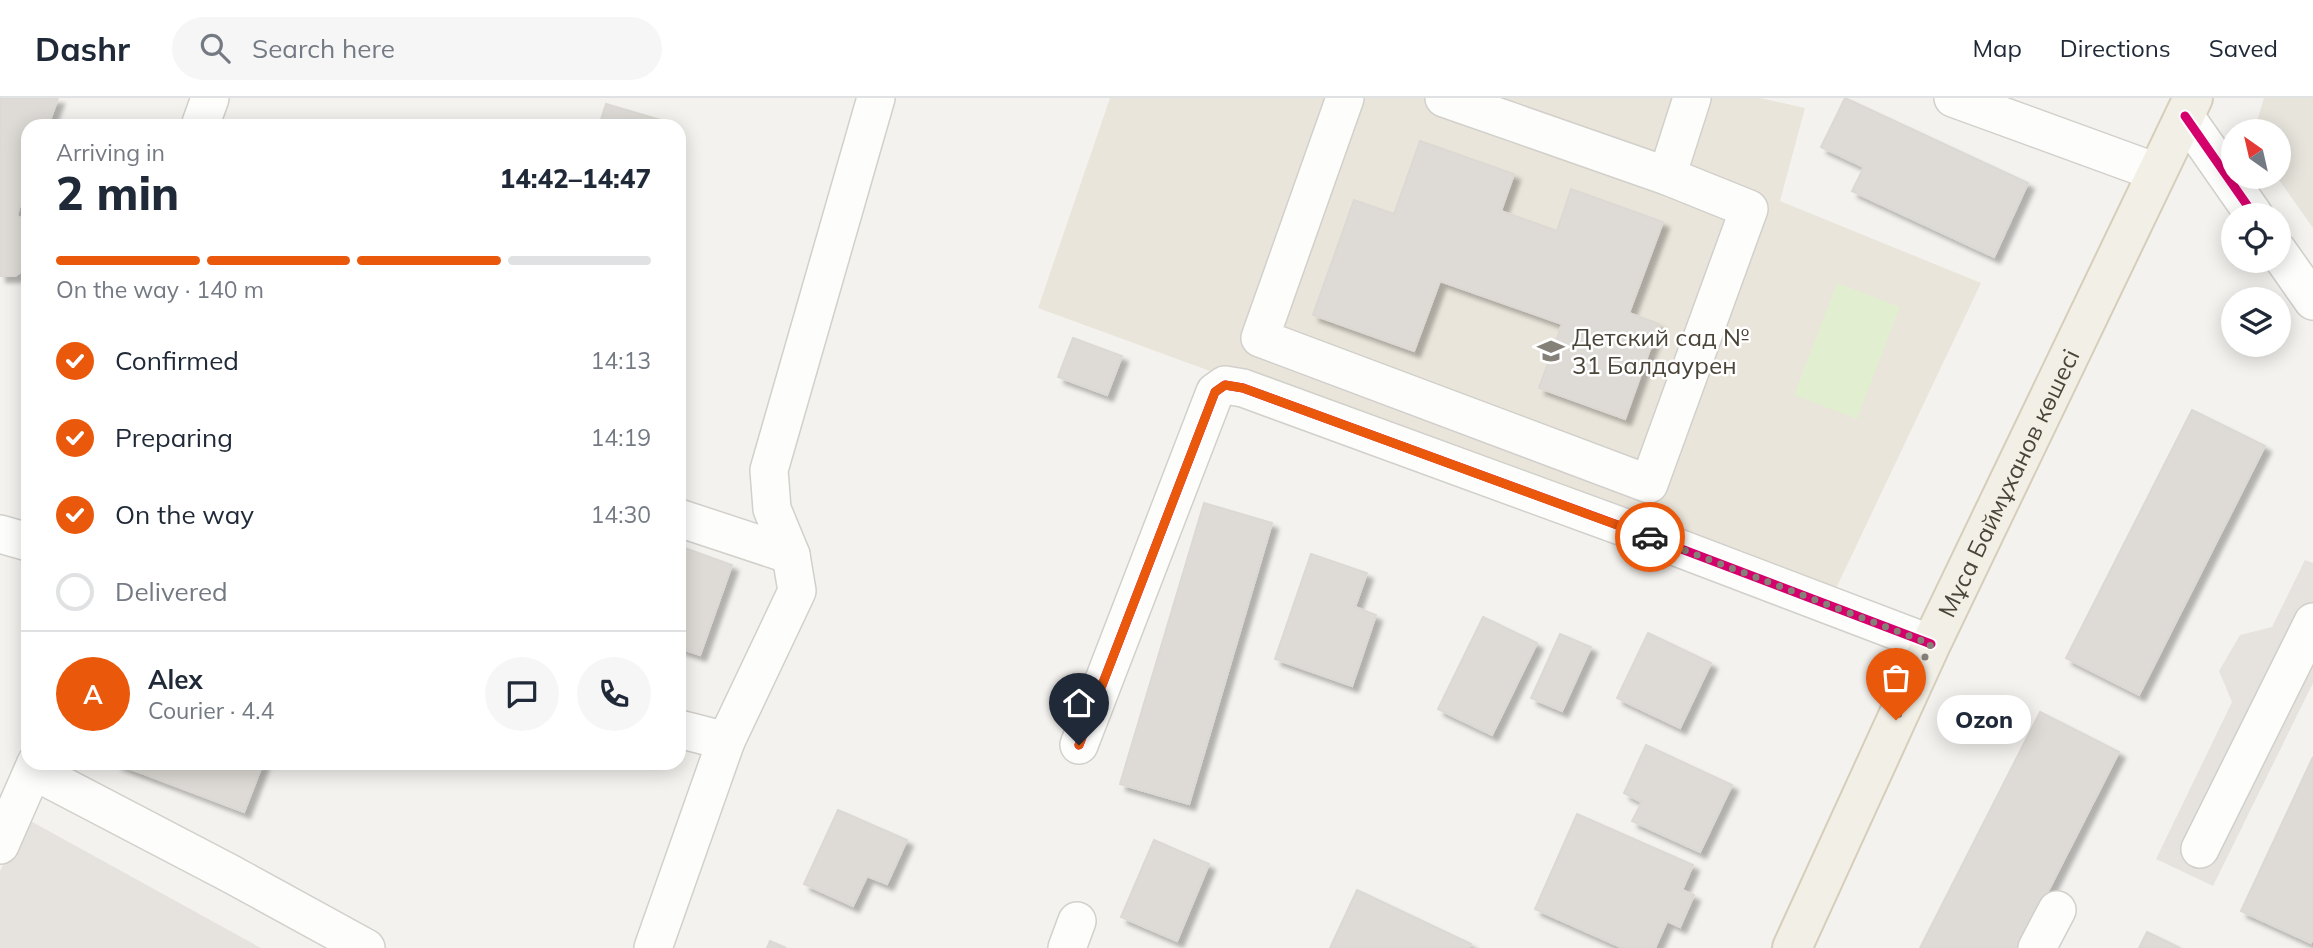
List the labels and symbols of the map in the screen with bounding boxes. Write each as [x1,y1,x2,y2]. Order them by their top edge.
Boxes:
north arrow [2221,119,2291,189]
place label: Детский сад № 31 Балдаурен [1572,322,1749,380]
school or university icon: Детский сад № 31 Балдаурен [1536,336,1566,366]
street label: Мұса Баймұханов көшесі [1931,344,2085,622]
courier [1615,502,1685,572]
pin [1866,648,1926,720]
pin [1049,673,1109,745]
callout: Ozon [1938,696,2032,744]

